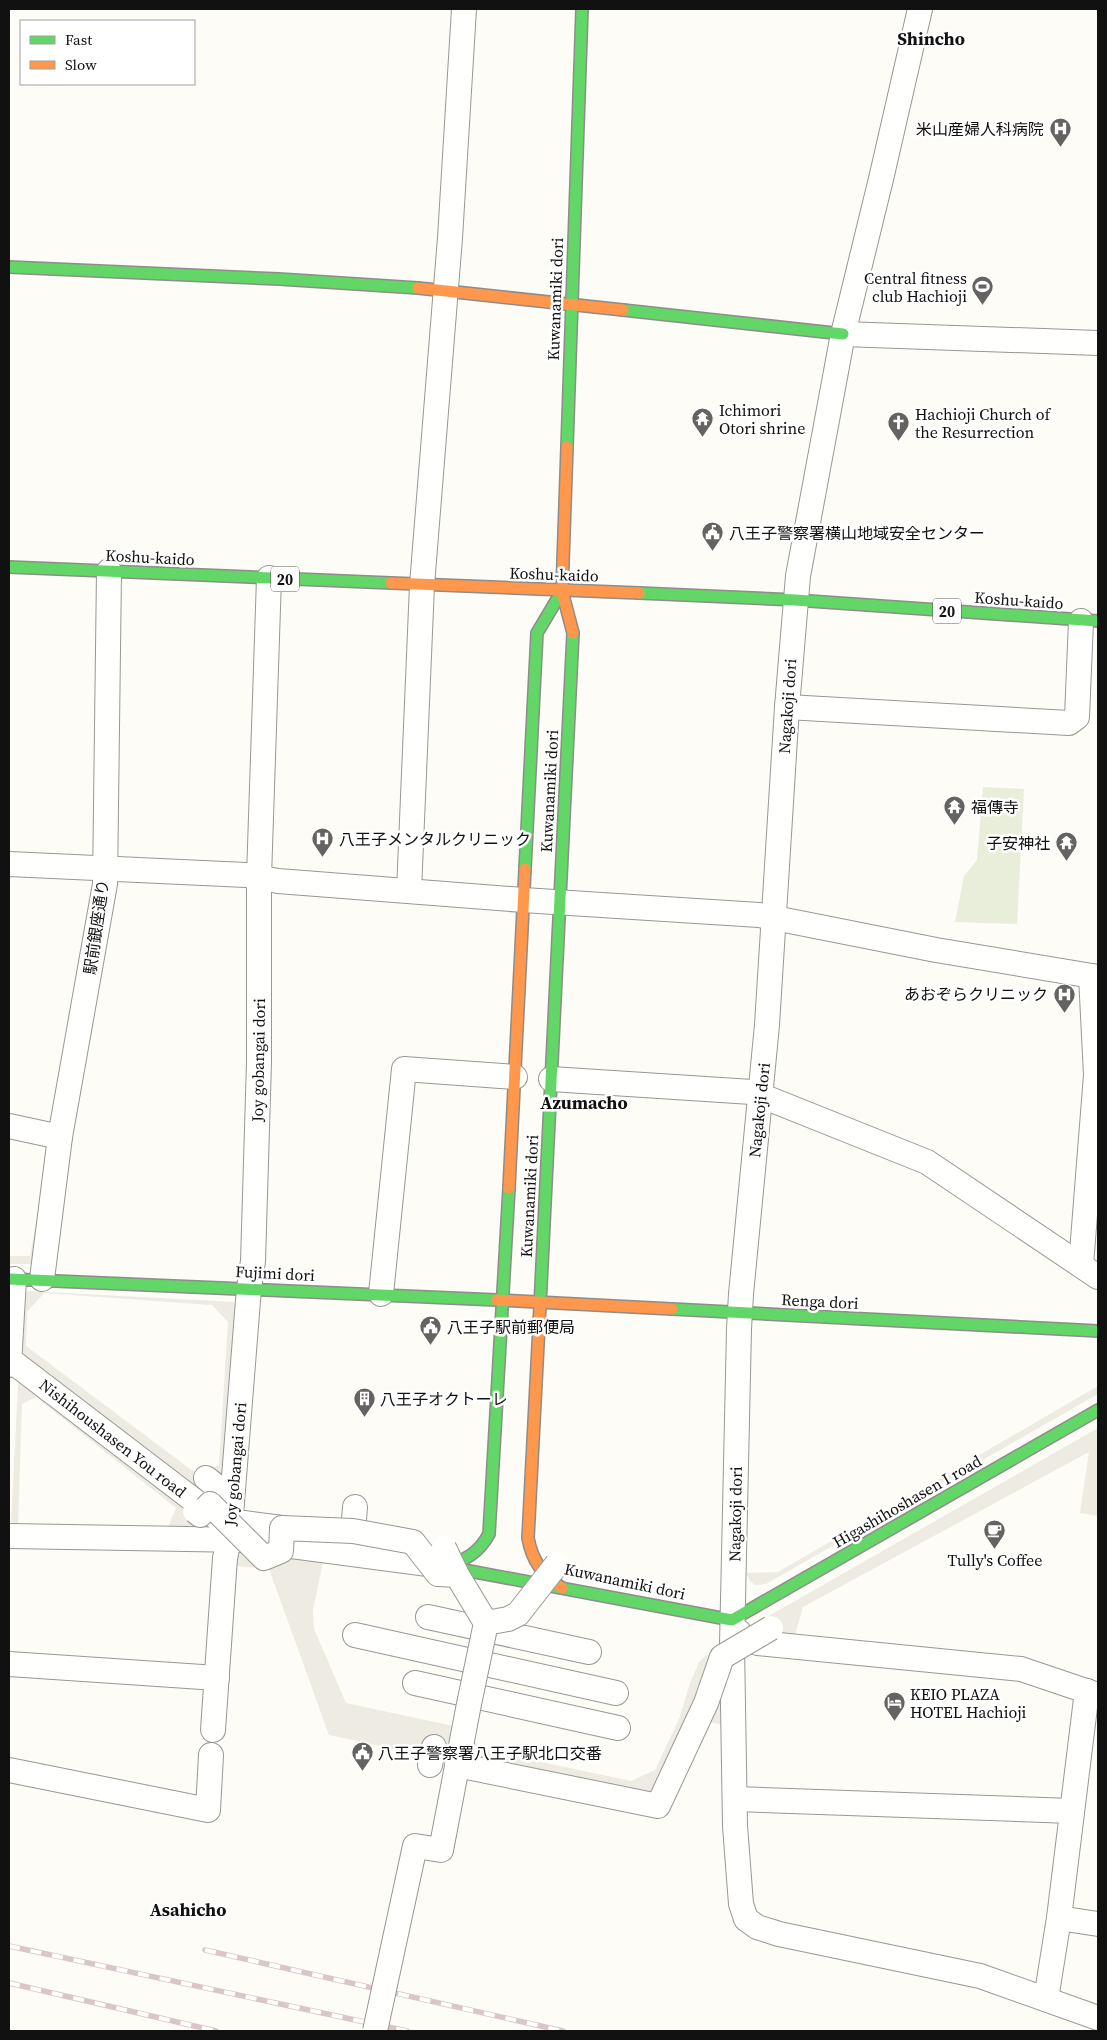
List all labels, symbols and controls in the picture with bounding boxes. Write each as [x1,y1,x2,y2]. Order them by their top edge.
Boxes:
legend [20,20,195,85]
district label: Shincho [897,26,965,51]
text: Fast [65,29,92,50]
text: Slow [65,54,97,75]
hospital icon: 米山産婦人科病院 [1048,117,1072,148]
place label: 米山産婦人科病院 [916,118,1044,140]
street label: Kuwanamiki dori [542,237,568,361]
place label: Central fitness club Hachioji [864,267,967,307]
sports icon: Central fitness club Hachioji [971,275,995,306]
place label: Ichimori Otori shrine [719,399,805,439]
place label: Hachioji Church of the Resurrection [915,403,1051,443]
temple icon: Ichimori Otori shrine [691,407,715,438]
church icon: Hachioji Church of the Resurrection [887,411,911,442]
public building icon: 八王子警察署横山地域安全センター [701,521,725,552]
place label: 八王子警察署横山地域安全センター [729,522,985,544]
street label: Koshu-kaido [105,544,195,570]
street label: Koshu-kaido [509,561,599,587]
road number: 20 [271,566,299,592]
street label: Koshu-kaido [974,586,1065,614]
road number: 20 [933,598,961,624]
street label: Nagakoji dori [773,658,801,754]
street label: Kuwanamiki dori [535,729,563,853]
temple icon: 福傳寺 [943,795,967,826]
place label: 福傳寺 [971,796,1019,818]
hospital icon: 八王子メンタルクリニック [311,827,335,858]
place label: 八王子メンタルクリニック [339,828,531,850]
temple icon: 子安神社 [1054,831,1078,862]
place label: 子安神社 [986,832,1050,854]
street label: 駅前銀座通り [78,878,114,976]
hospital icon: あおぞらクリニック [1052,982,1076,1013]
place label: あおぞらクリニック [904,983,1048,1005]
street label: Joy gobangai dori [246,998,270,1123]
street label: Nagakoji dori [743,1061,775,1158]
district label: Azumacho [540,1090,628,1115]
street label: Kuwanamiki dori [515,1134,543,1258]
street label: Fujimi dori [235,1260,316,1286]
street label: Renga dori [781,1288,859,1314]
public building icon: 八王子駅前郵便局 [419,1315,443,1346]
place label: 八王子駅前郵便局 [447,1316,575,1338]
street label: Nishihoushasen You road [35,1374,191,1502]
building icon: 八王子オクトーレ [352,1387,376,1418]
place label: 八王子オクトーレ [380,1388,508,1410]
street label: Joy gobangai dori [219,1401,251,1528]
street label: Higashihoshasen I road [829,1449,985,1553]
street label: Nagakoji dori [723,1466,747,1562]
cafe icon: Tully's Coffee [983,1519,1007,1550]
place label: Tully's Coffee [948,1549,1042,1571]
street label: Kuwanamiki dori [563,1557,688,1605]
place label: KEIO PLAZA HOTEL Hachioji [910,1683,1027,1723]
hotel icon: KEIO PLAZA HOTEL Hachioji [882,1691,906,1722]
public building icon: 八王子警察署八王子駅北口交番 [350,1741,374,1772]
place label: 八王子警察署八王子駅北口交番 [378,1742,602,1764]
district label: Asahicho [150,1897,226,1922]

